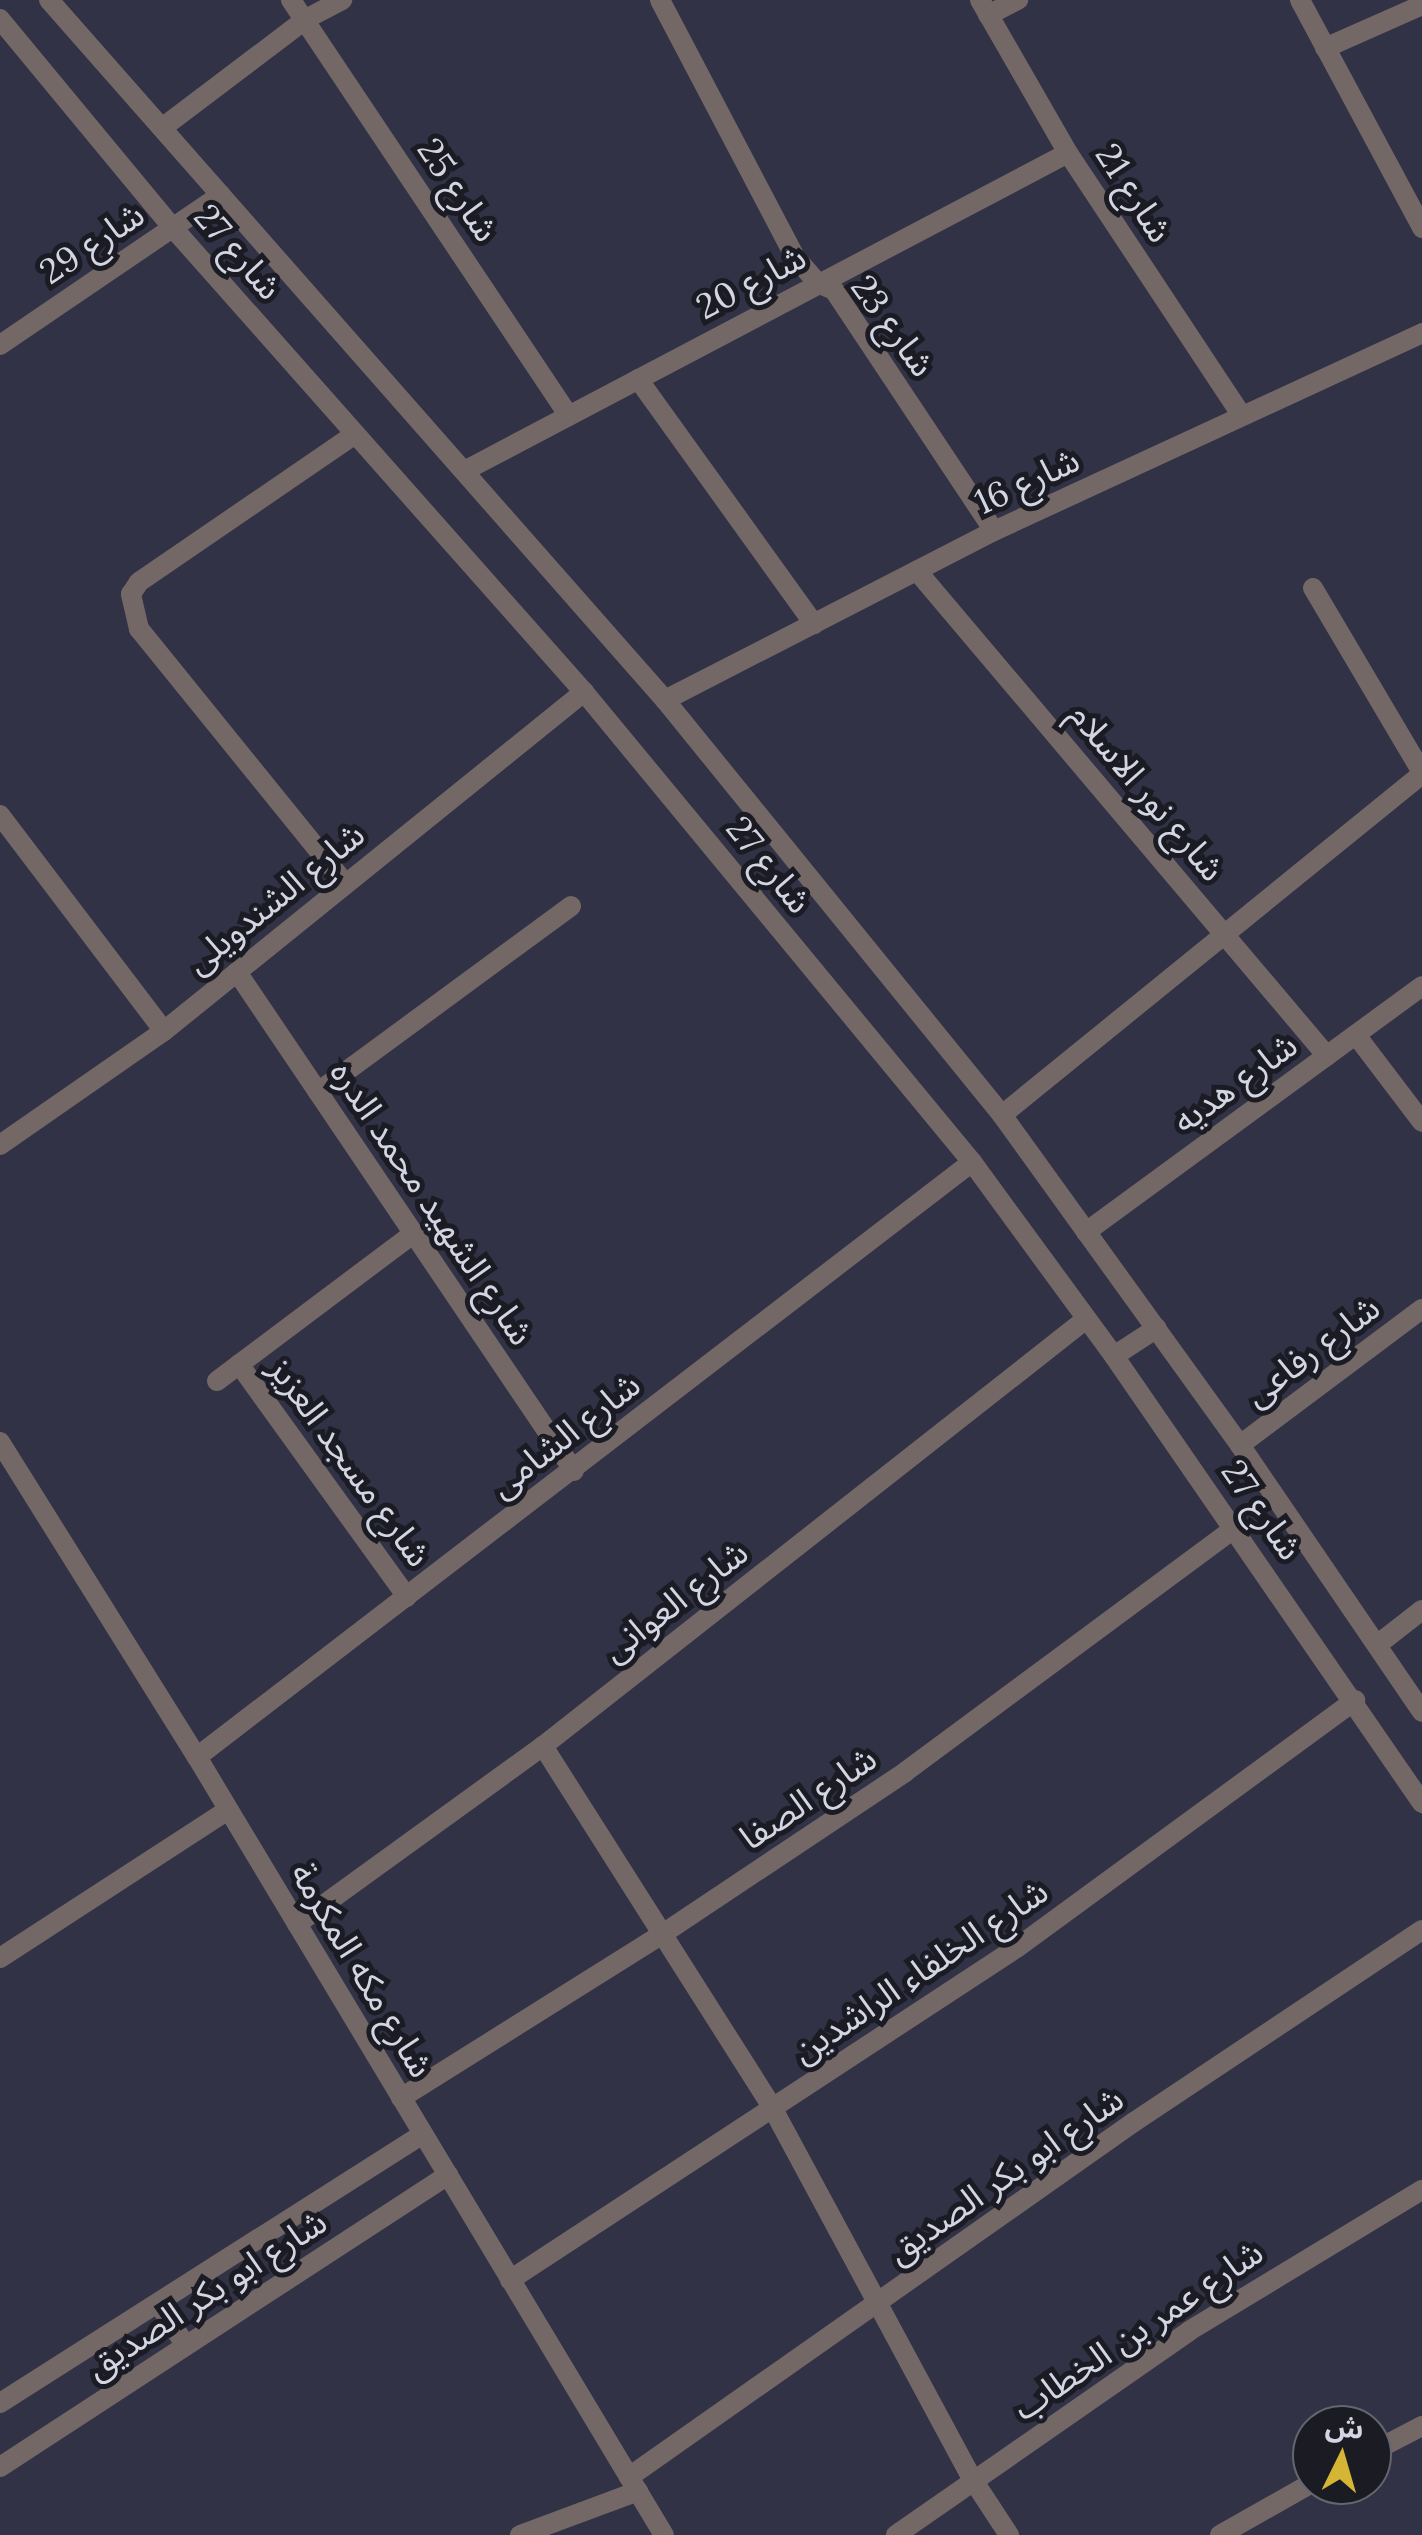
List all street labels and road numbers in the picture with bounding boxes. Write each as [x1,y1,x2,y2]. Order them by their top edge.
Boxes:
street label: شارع 25 [408,130,508,250]
street label: شارع 21 [1087,136,1181,250]
street label: شارع 29 [32,193,152,293]
street label: شارع 27 [185,196,291,308]
street label: شارع 20 [689,236,813,328]
street label: شارع 23 [842,267,944,385]
street label: شارع 16 [968,439,1086,523]
street label: شارع نور الاسلام [1060,694,1234,890]
street label: شارع 27 [717,808,821,922]
street label: شارع الشندويلى [177,813,373,983]
street label: شارع هديه [1165,1024,1305,1142]
street label: شارع الشهيد محمد الدره [321,1053,543,1353]
street label: شارع رفاعى [1236,1287,1388,1415]
street label: شارع مسجد العزيز [260,1349,440,1575]
street label: شارع الشامى [482,1363,648,1507]
street label: شارع 27 [1213,1452,1311,1568]
street label: شارع العوانى [594,1531,756,1671]
street label: شارع الصفا [732,1737,884,1859]
street label: شارع مكه المكرمة [281,1855,443,2085]
street label: شارع الخلفاء الراشدين [784,1870,1056,2072]
street label: شارع ابو بكر الصديق [879,2078,1131,2272]
street label: شارع ابو بكر الصديق [78,2200,334,2388]
street label: شارع عمر بن الخطاب [1005,2231,1271,2429]

